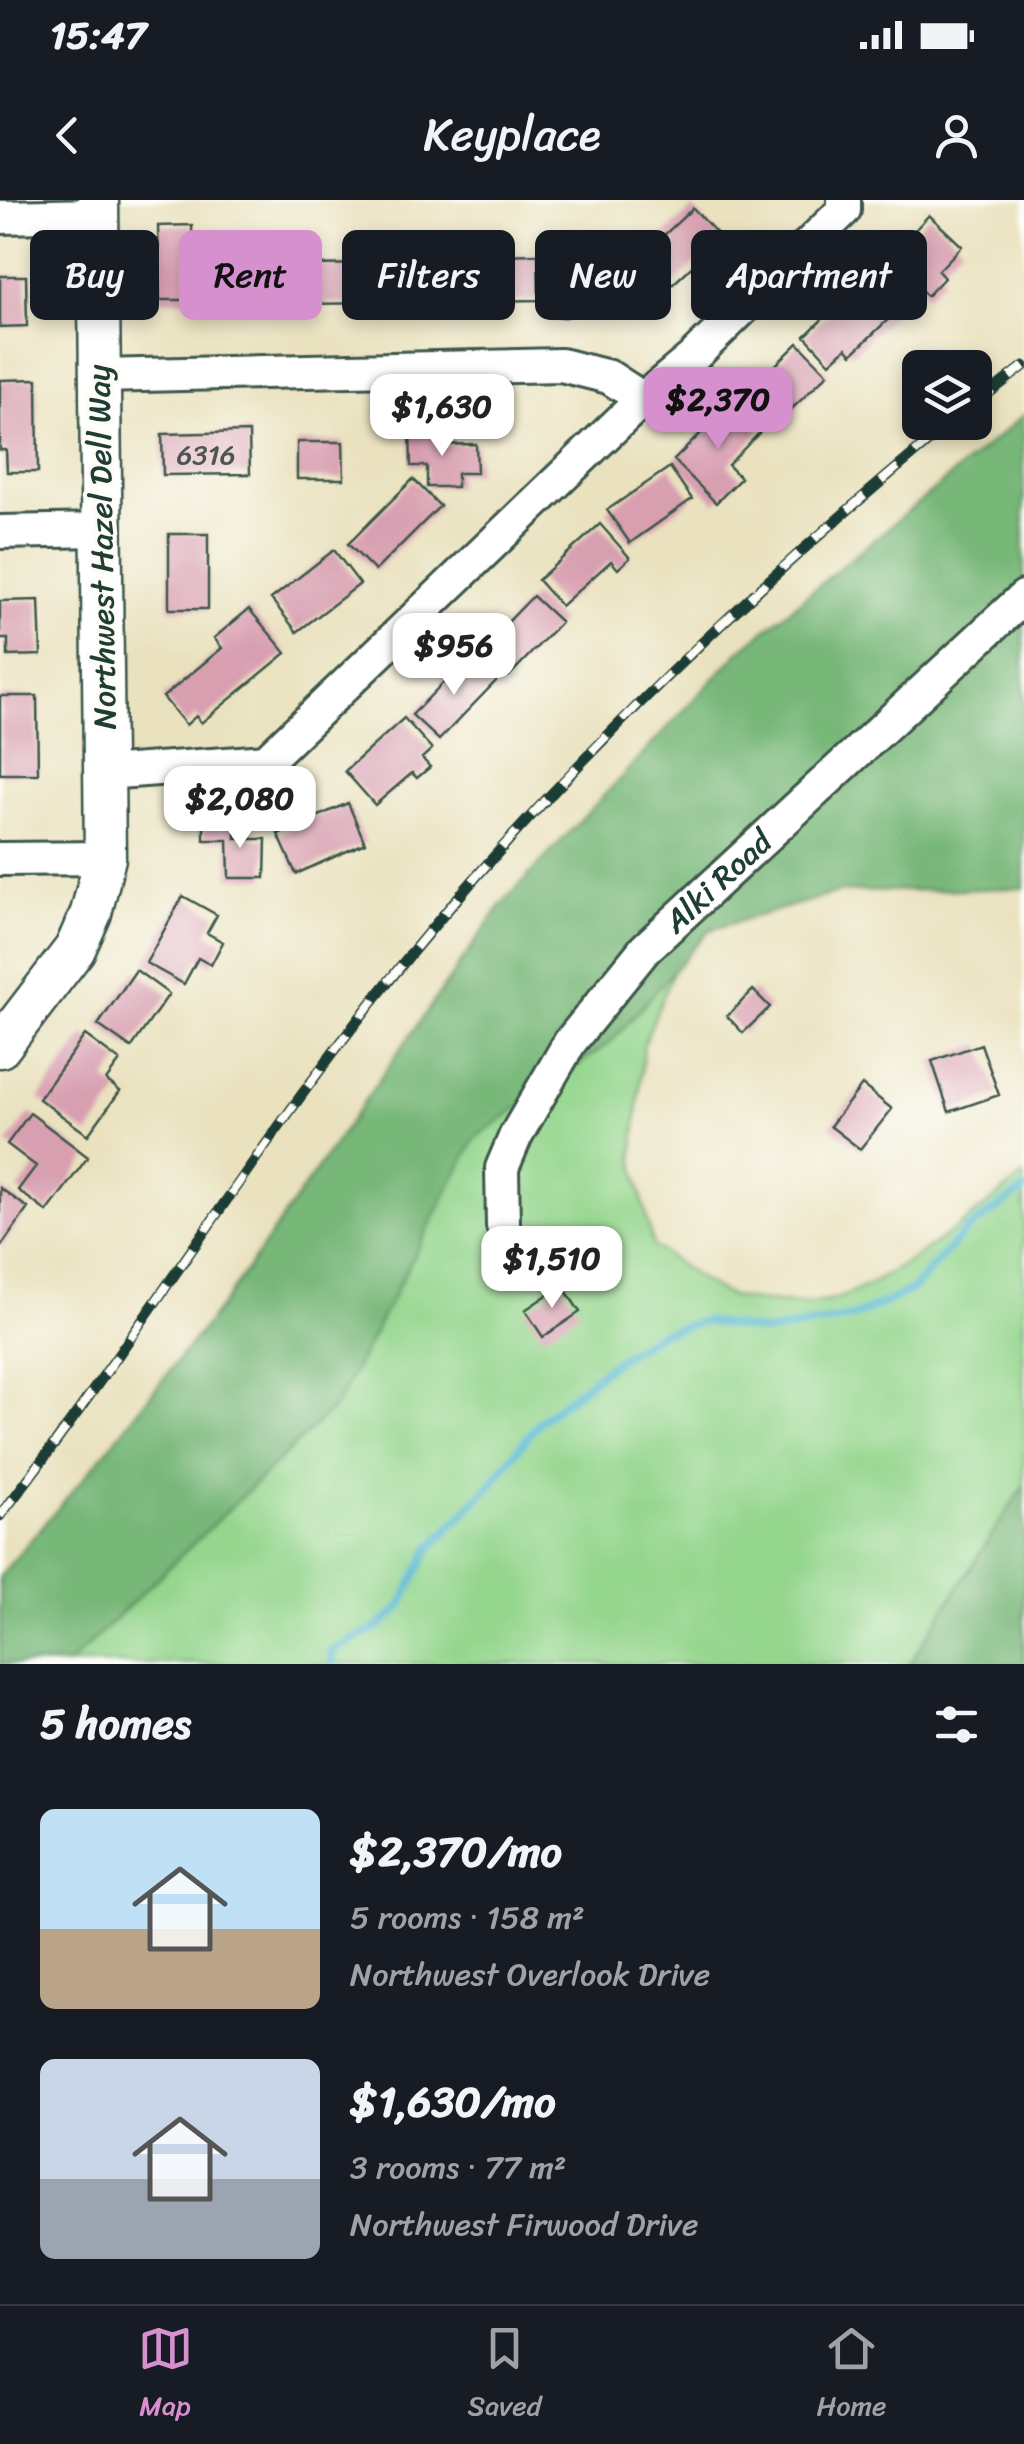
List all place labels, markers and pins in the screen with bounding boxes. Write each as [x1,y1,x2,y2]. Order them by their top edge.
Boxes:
pin: $2,370 [637,367,799,452]
pin: $1,630 [361,374,523,459]
pin: $956 [395,613,513,698]
pin: $2,080 [159,766,321,851]
pin: $1,510 [471,1226,633,1311]

